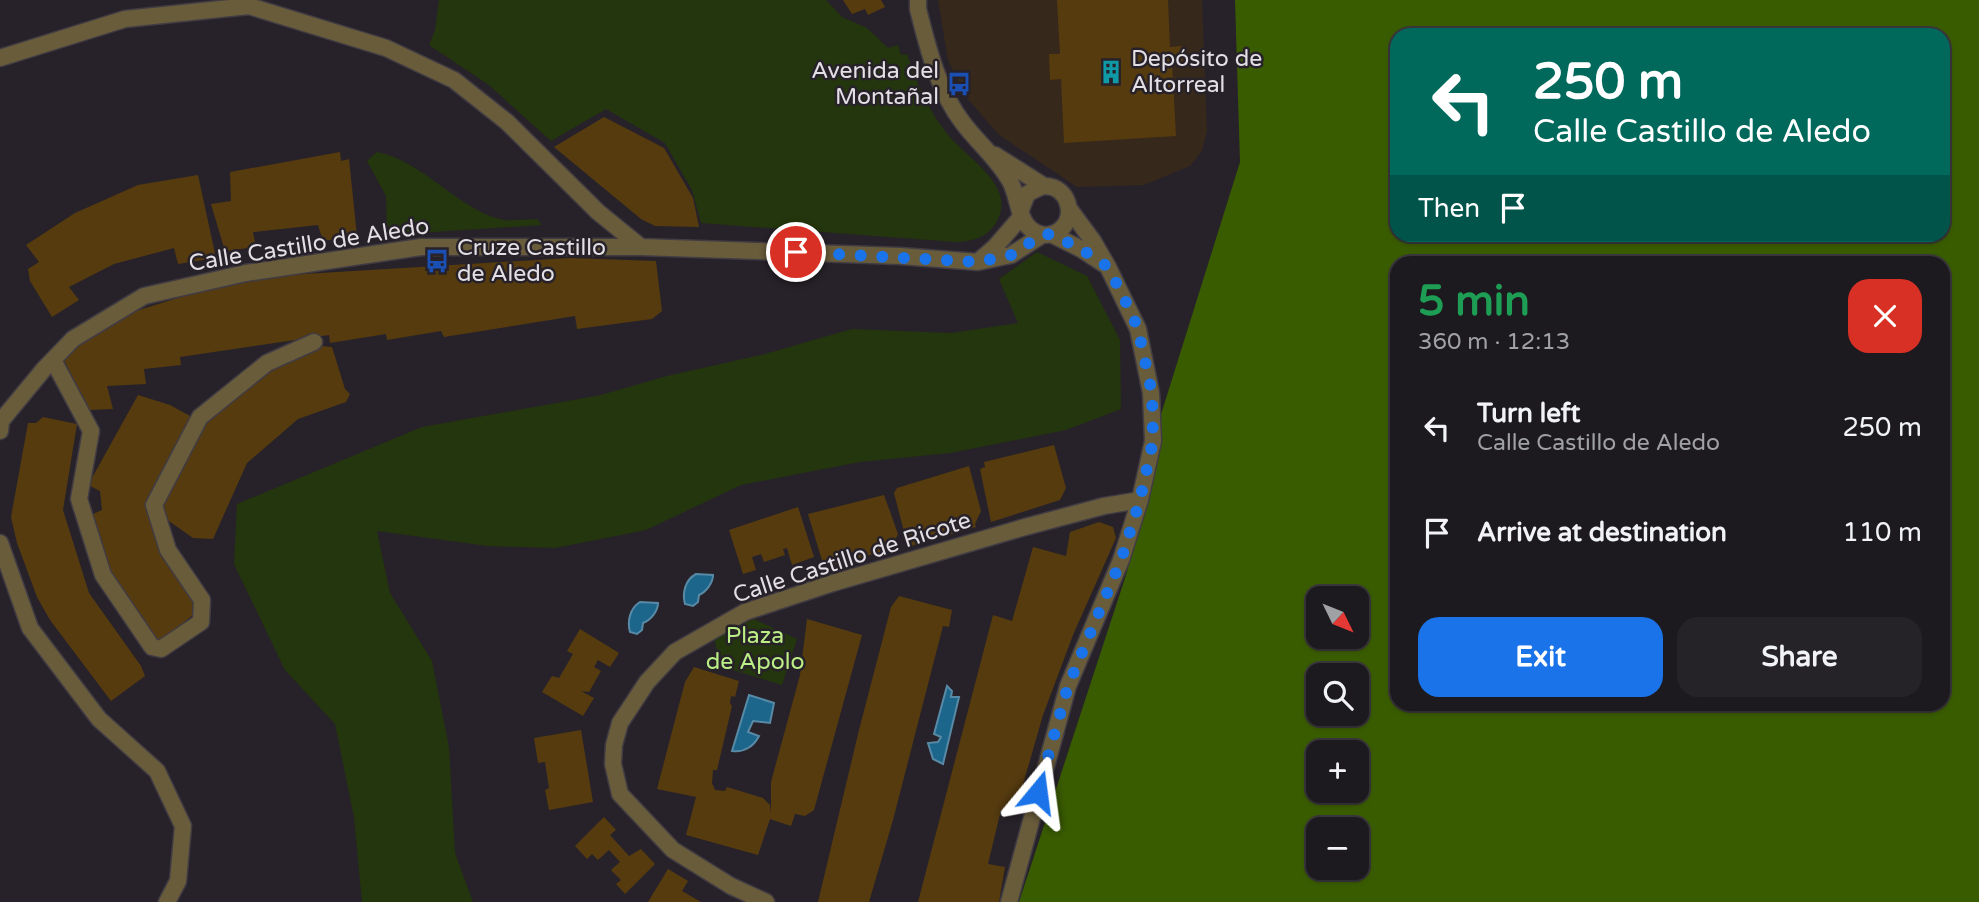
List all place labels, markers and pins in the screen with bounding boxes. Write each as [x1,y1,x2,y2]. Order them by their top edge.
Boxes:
place label: Depósito de Altorreal [1131,45,1262,99]
place label: Avenida del Montañal [811,57,939,111]
building icon: Depósito de Altorreal [1097,58,1125,86]
bus stop icon: Avenida del Montañal [945,70,973,98]
pin [766,222,826,282]
place label: Cruze Castillo de Aledo [457,234,606,288]
bus stop icon: Cruze Castillo de Aledo [423,247,451,275]

